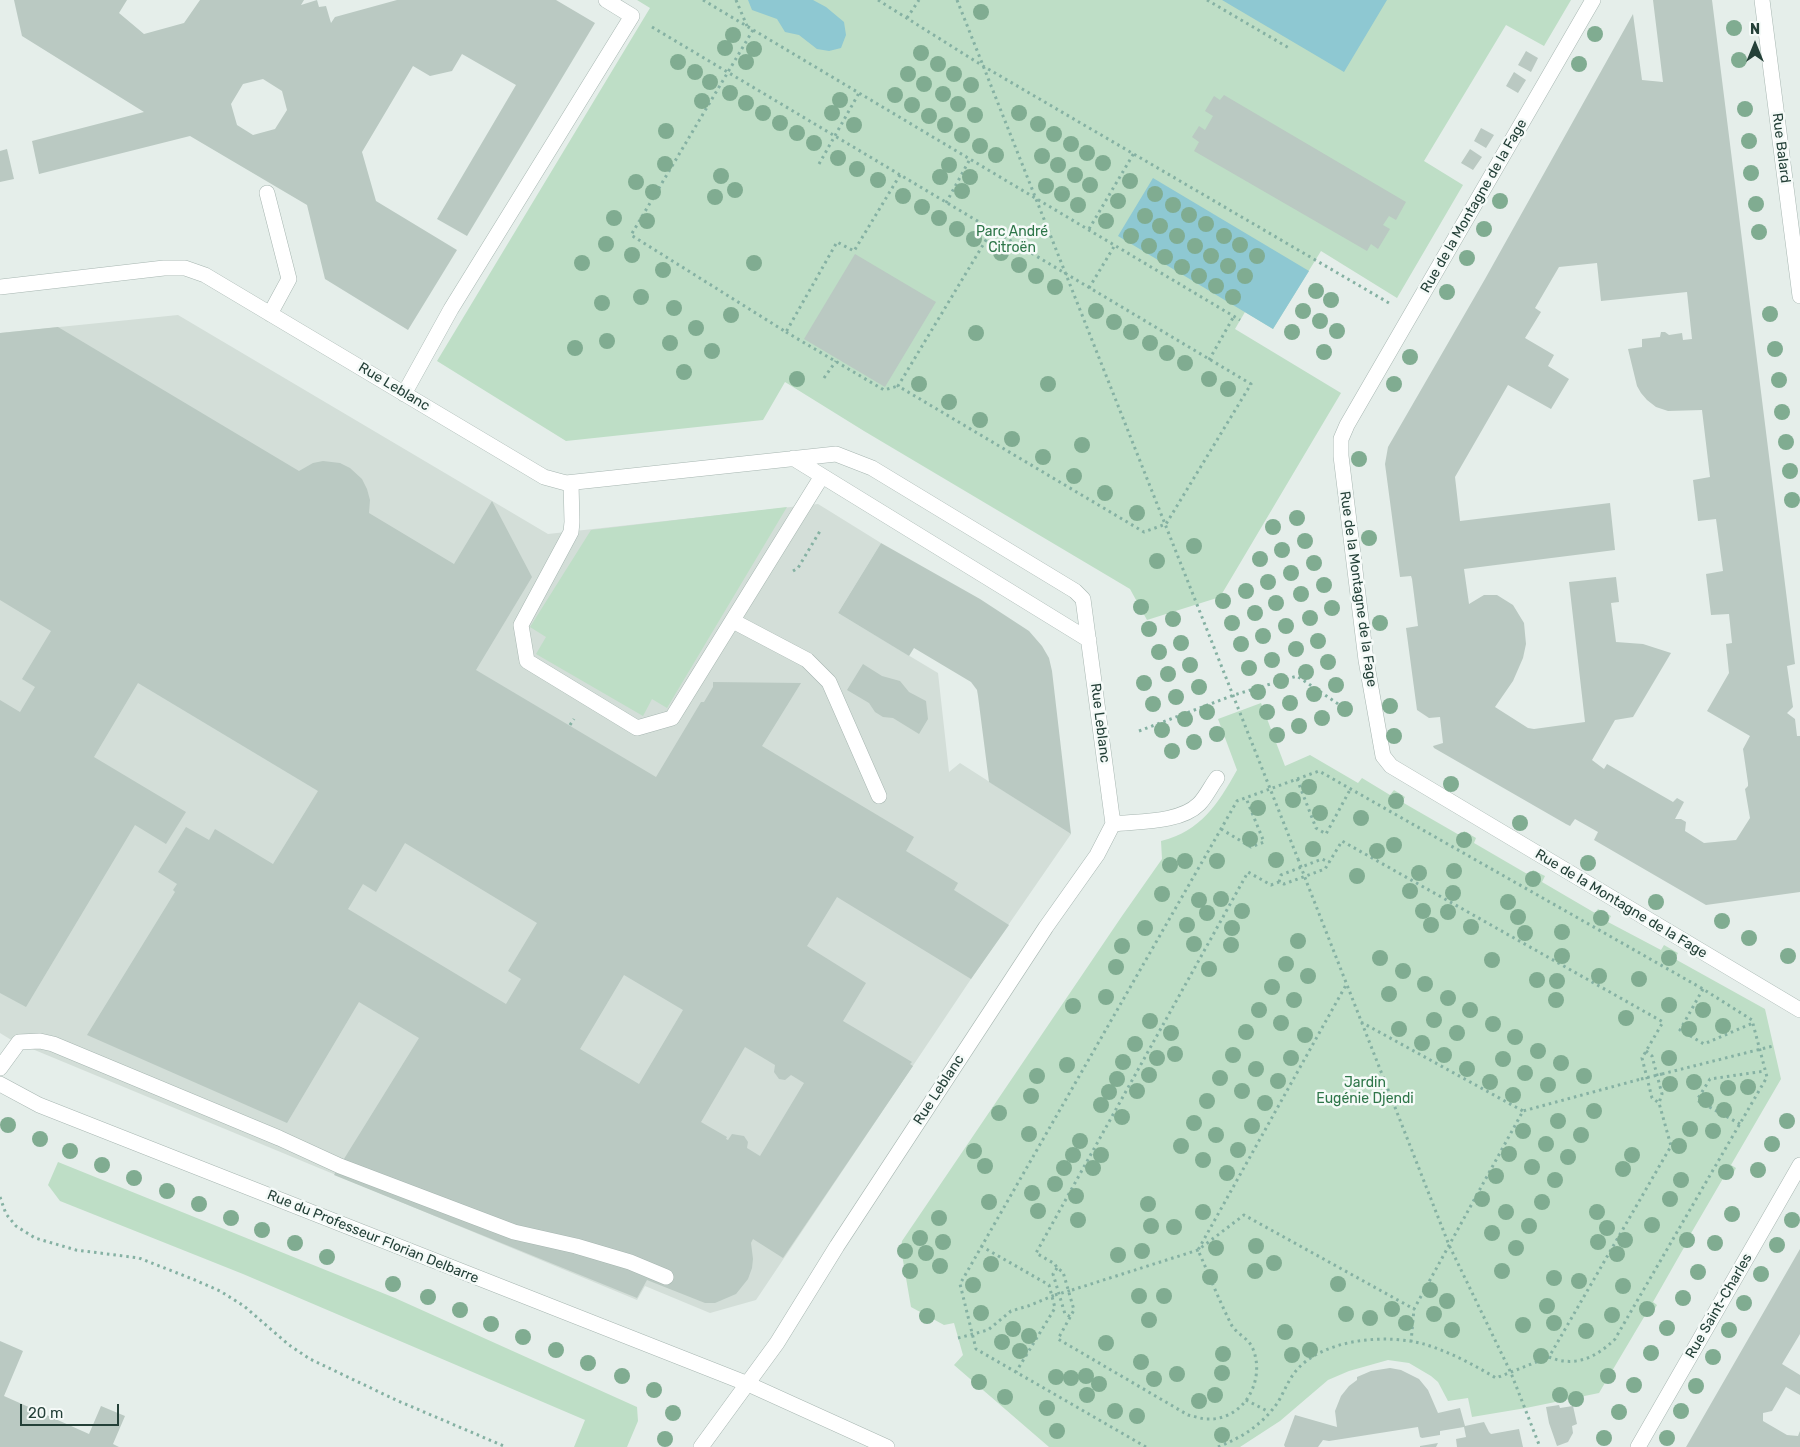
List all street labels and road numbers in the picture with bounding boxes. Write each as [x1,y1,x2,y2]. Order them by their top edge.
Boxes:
street label: Rue Balard [1768,112,1794,184]
street label: Rue de la Montagne de la Fage [1417,116,1531,296]
street label: Rue Leblanc [355,359,433,415]
street label: Rue de la Montagne de la Fage [1336,490,1380,688]
street label: Rue Leblanc [1087,682,1113,764]
street label: Rue de la Montagne de la Fage [1532,846,1710,962]
street label: Rue Leblanc [910,1052,968,1128]
street label: Rue du Professeur Florian Delbarre [265,1187,481,1287]
street label: Rue Saint-Charles [1682,1251,1756,1361]

